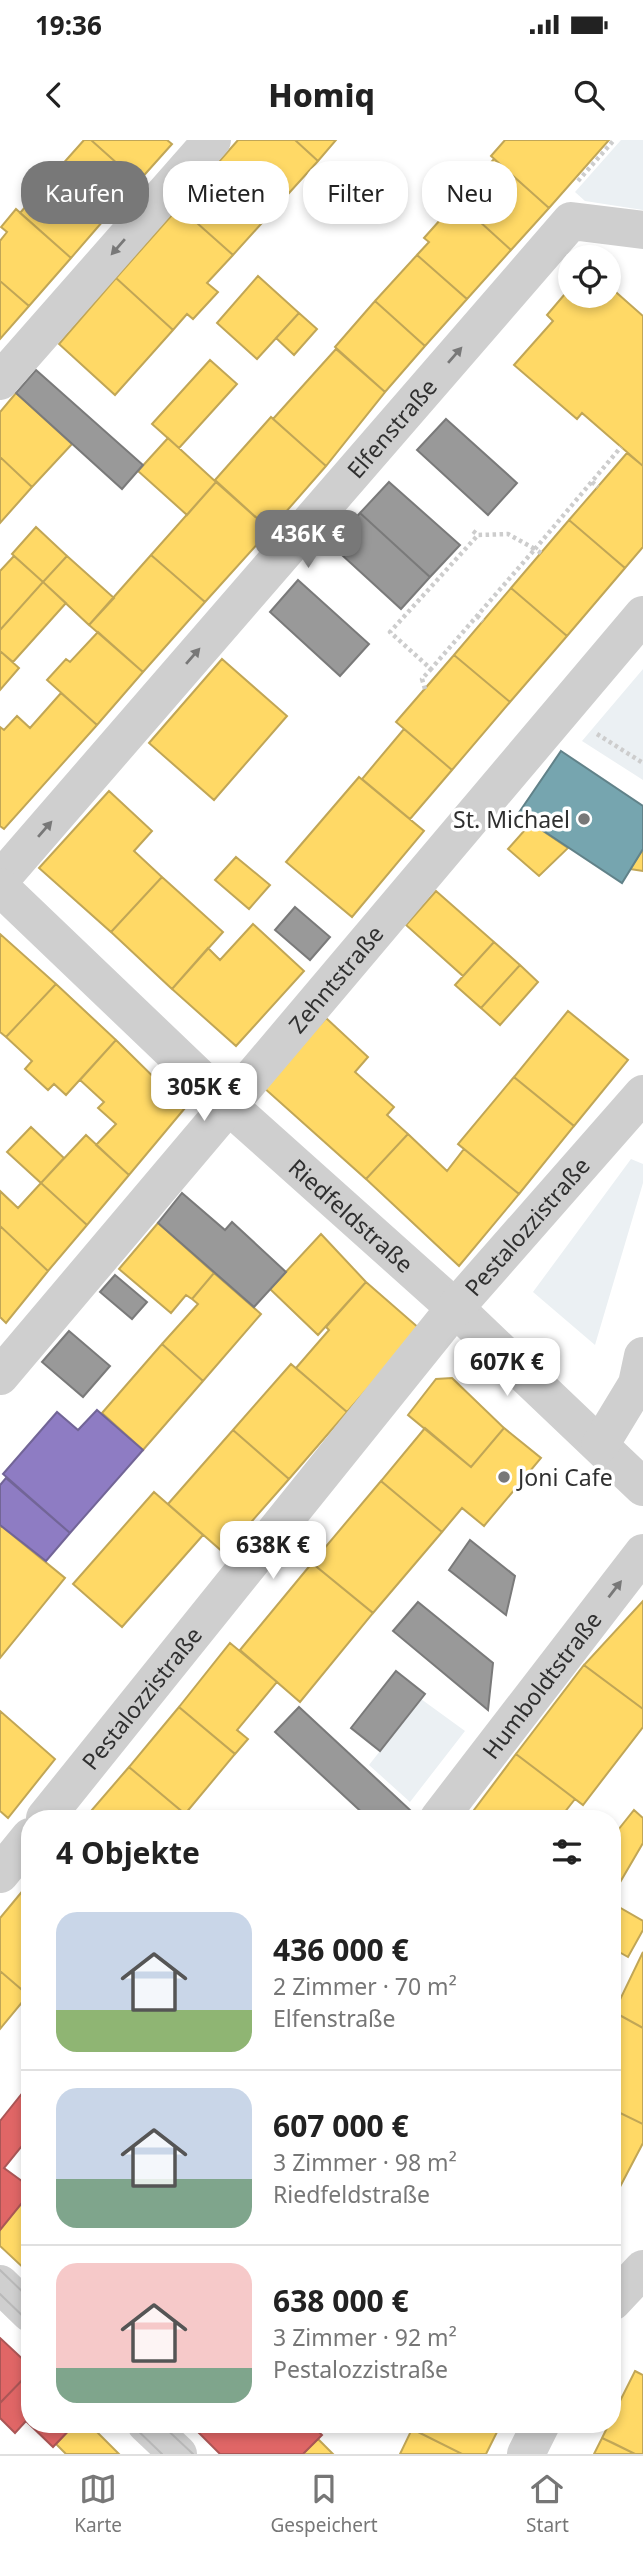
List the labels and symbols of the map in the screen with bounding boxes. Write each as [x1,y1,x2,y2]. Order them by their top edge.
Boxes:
one-way arrow [111,238,126,255]
one-way arrow [447,346,463,364]
street label: Elfenstraße [339,371,444,485]
pin: 436K € [251,510,365,570]
one-way arrow [185,648,200,665]
place label: St. Michael [453,803,570,835]
marker: St. Michael [576,811,592,827]
one-way arrow [37,820,52,837]
street label: Zehntstraße [281,918,390,1039]
pin: 305K € [147,1063,261,1123]
street label: Pestalozzistraße [457,1150,597,1303]
street label: Riedfeldstraße [282,1151,421,1280]
pin: 607K € [450,1338,564,1398]
place label: Joni Cafe [516,1461,613,1493]
marker: Joni Cafe [496,1469,512,1485]
pin: 638K € [216,1522,330,1581]
one-way arrow [607,1581,622,1599]
street label: Humboldtstraße [474,1605,608,1765]
street label: Pestalozzistraße [74,1620,209,1776]

